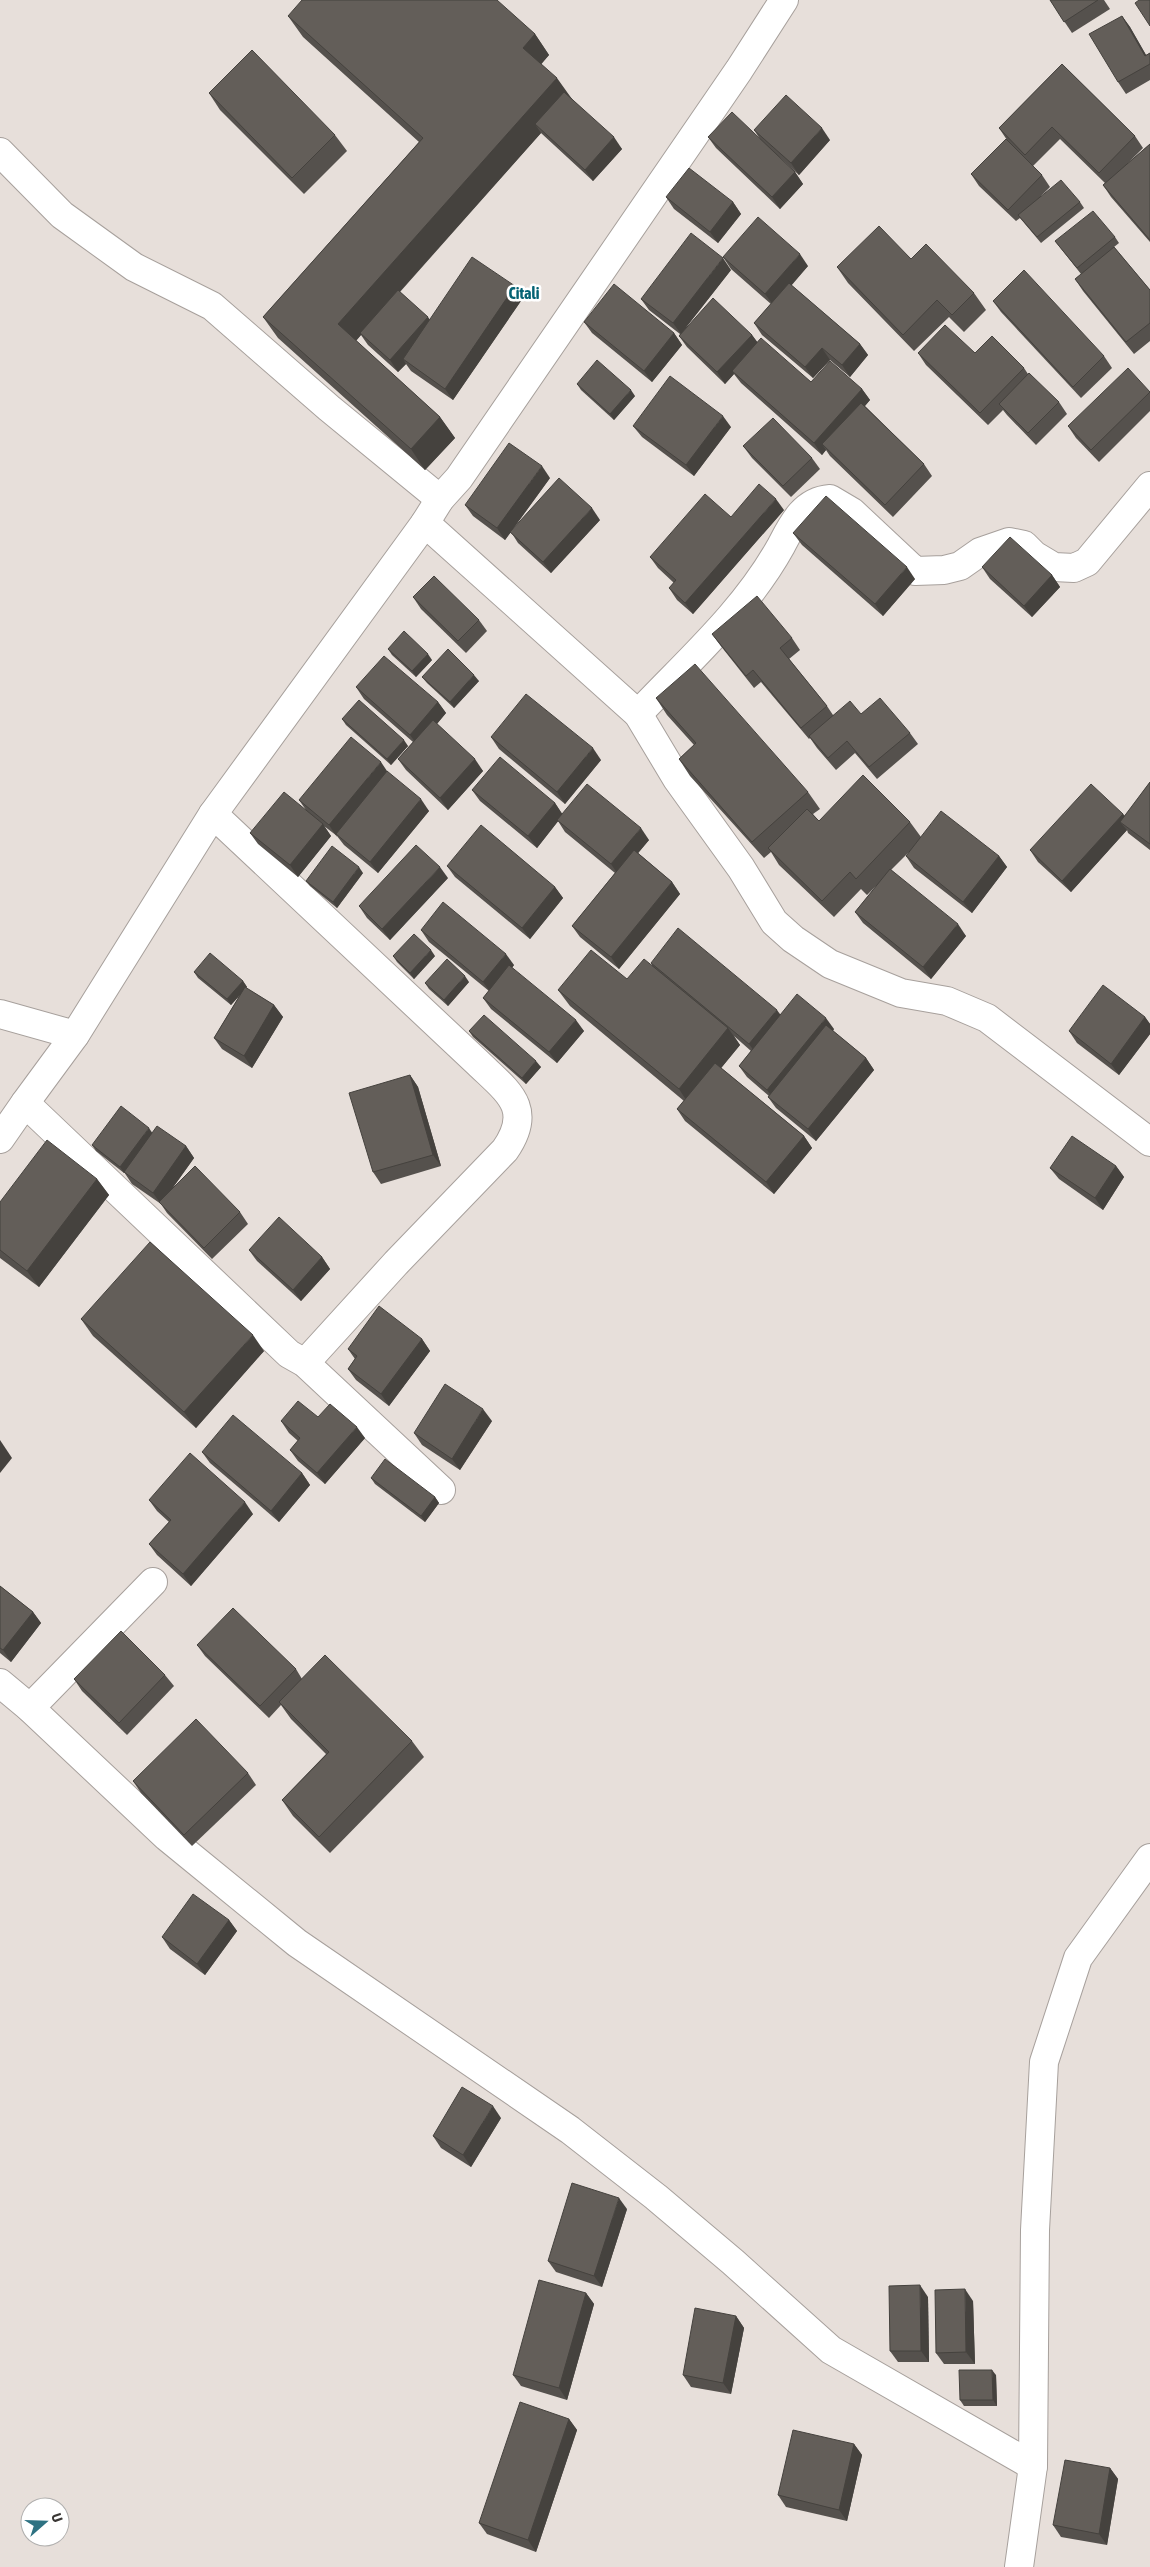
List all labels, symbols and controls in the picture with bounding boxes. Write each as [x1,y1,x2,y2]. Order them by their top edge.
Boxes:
district label: Citali [509,284,540,302]
north arrow [20,2497,70,2547]
text: U [48,2511,66,2524]

